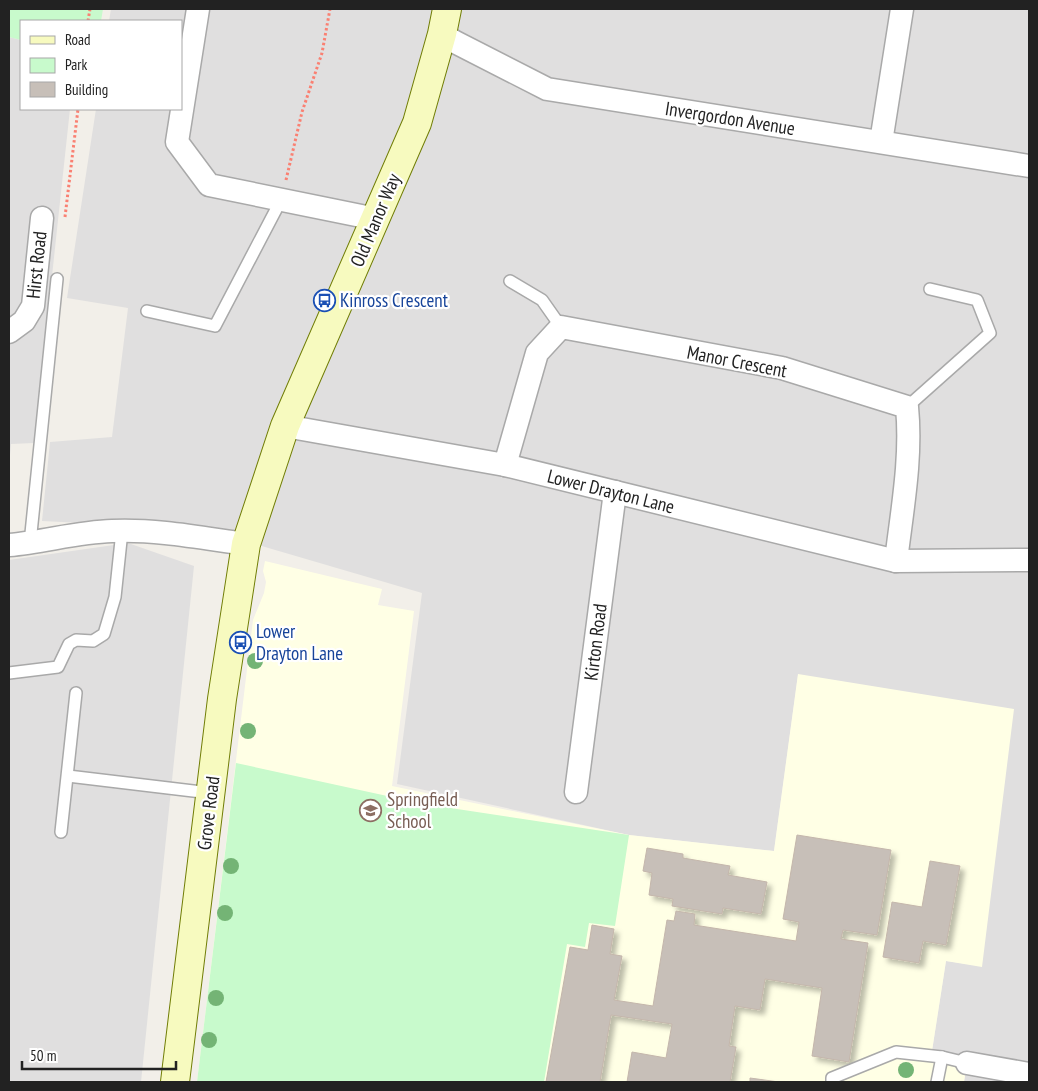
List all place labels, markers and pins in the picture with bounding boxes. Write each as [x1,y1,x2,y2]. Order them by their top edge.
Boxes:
bus stop icon: Kinross Crescent [312,288,336,312]
place label: Kinross Crescent [340,288,449,312]
place label: Lower Drayton Lane [256,619,343,665]
bus stop icon: Lower Drayton Lane [228,630,252,654]
place label: Springfield School [387,787,458,833]
school or university icon: Springfield School [359,798,383,822]

